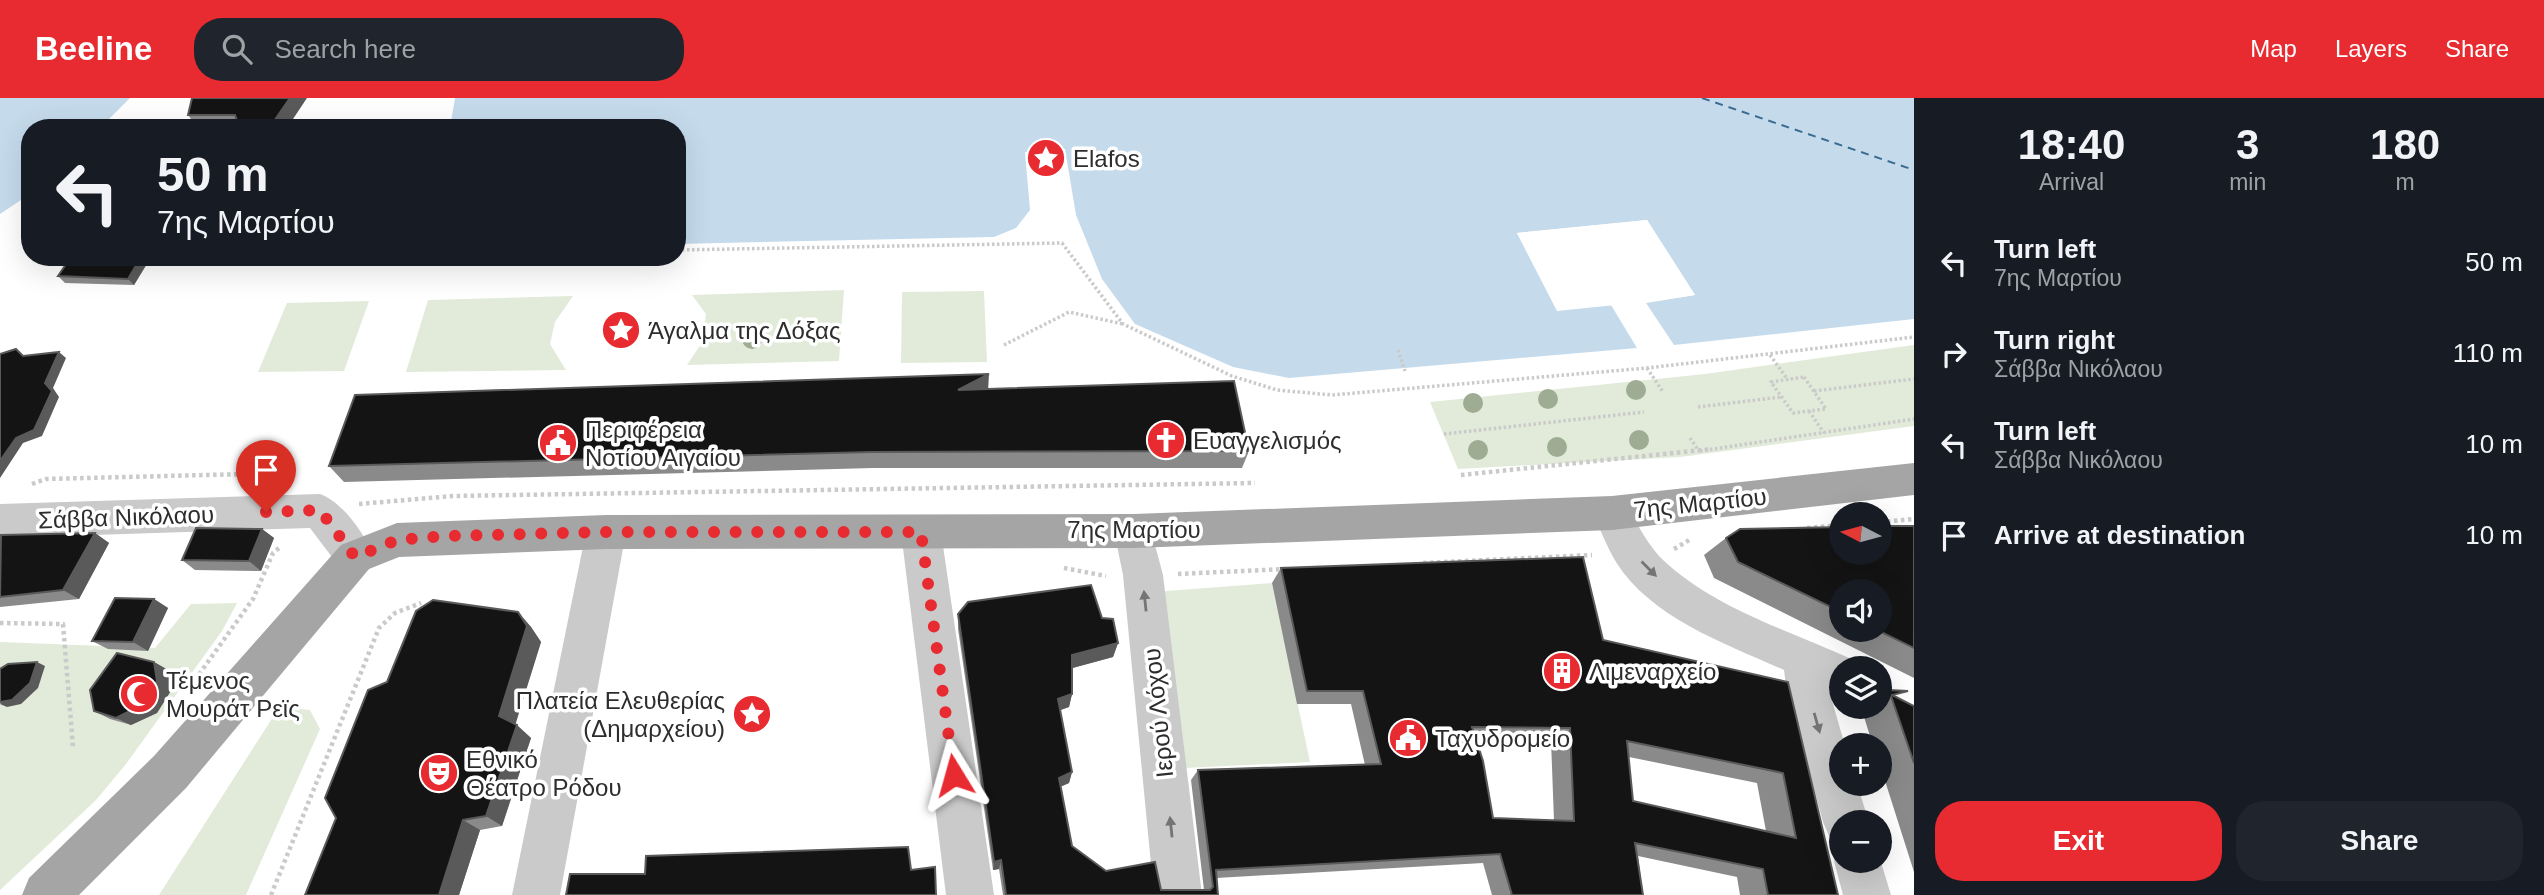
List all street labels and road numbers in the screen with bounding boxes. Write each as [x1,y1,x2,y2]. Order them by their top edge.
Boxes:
street label: 7ης Μαρτίου [1632,483,1768,523]
street label: Σάββα Νικόλαου [38,500,214,534]
street label: 7ης Μαρτίου [1067,516,1201,543]
street label: Ιερού Λόχου [1138,647,1178,779]

